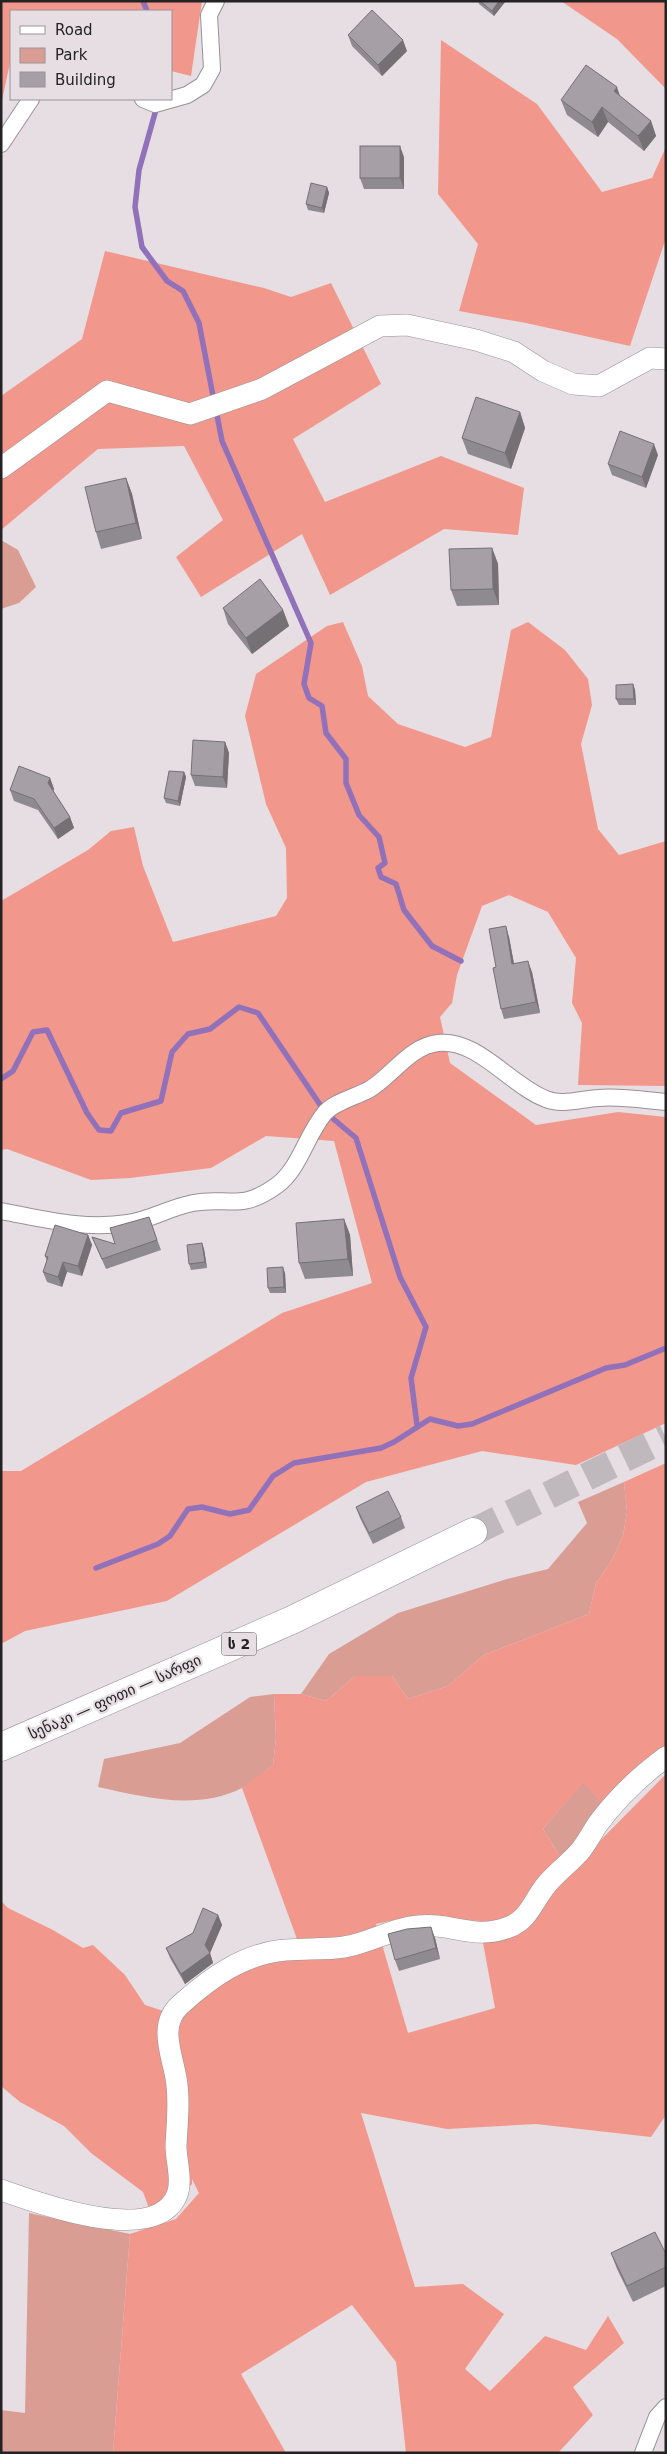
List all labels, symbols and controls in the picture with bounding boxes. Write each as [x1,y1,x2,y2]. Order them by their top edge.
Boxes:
legend [10,10,172,100]
text: Road [55,21,93,39]
text: Park [55,46,88,64]
text: Building [55,71,116,89]
road number: ს 2 [222,1632,256,1656]
street label: სენაკი — ფოთი — სარფი [26,1651,204,1743]

